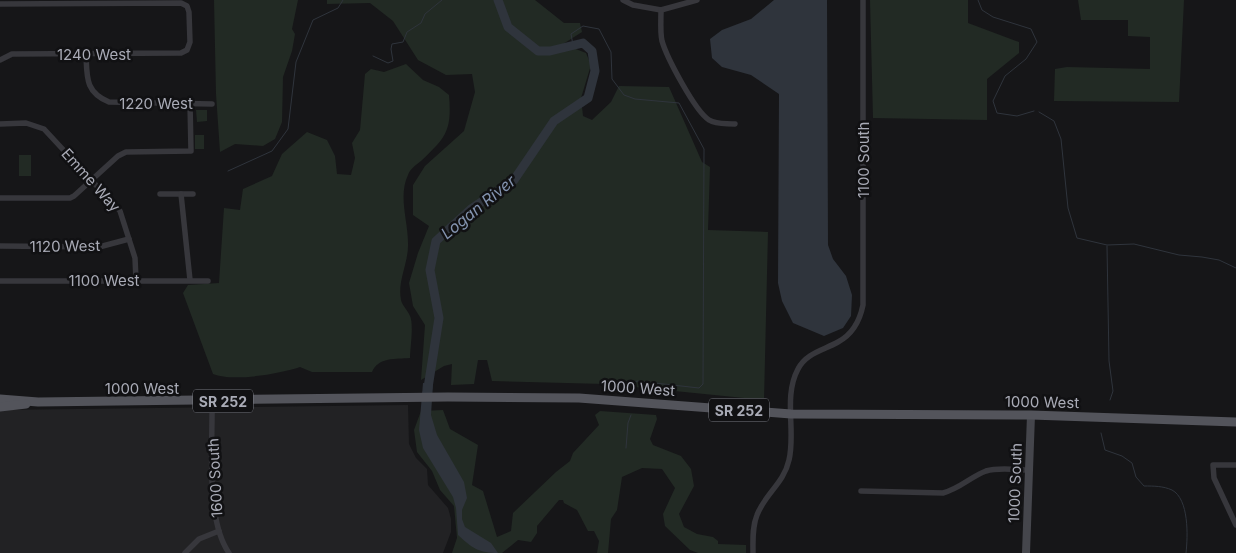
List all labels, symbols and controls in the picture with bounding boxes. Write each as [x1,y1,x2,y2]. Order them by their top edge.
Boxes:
street label: 1240 West [57,45,131,64]
street label: 1220 West [119,94,193,113]
street label: 1100 South [854,122,873,198]
street label: Emme Way [58,144,125,216]
water label: Logan River [437,170,520,243]
street label: 1120 West [30,236,101,256]
street label: 1100 West [69,271,140,290]
street label: 1000 West [600,376,676,400]
street label: 1000 West [105,379,179,398]
road number: SR 252 [193,390,253,412]
street label: 1000 West [1005,392,1079,412]
road number: SR 252 [709,398,769,422]
street label: 1600 South [203,438,227,518]
street label: 1000 South [1004,443,1026,523]

